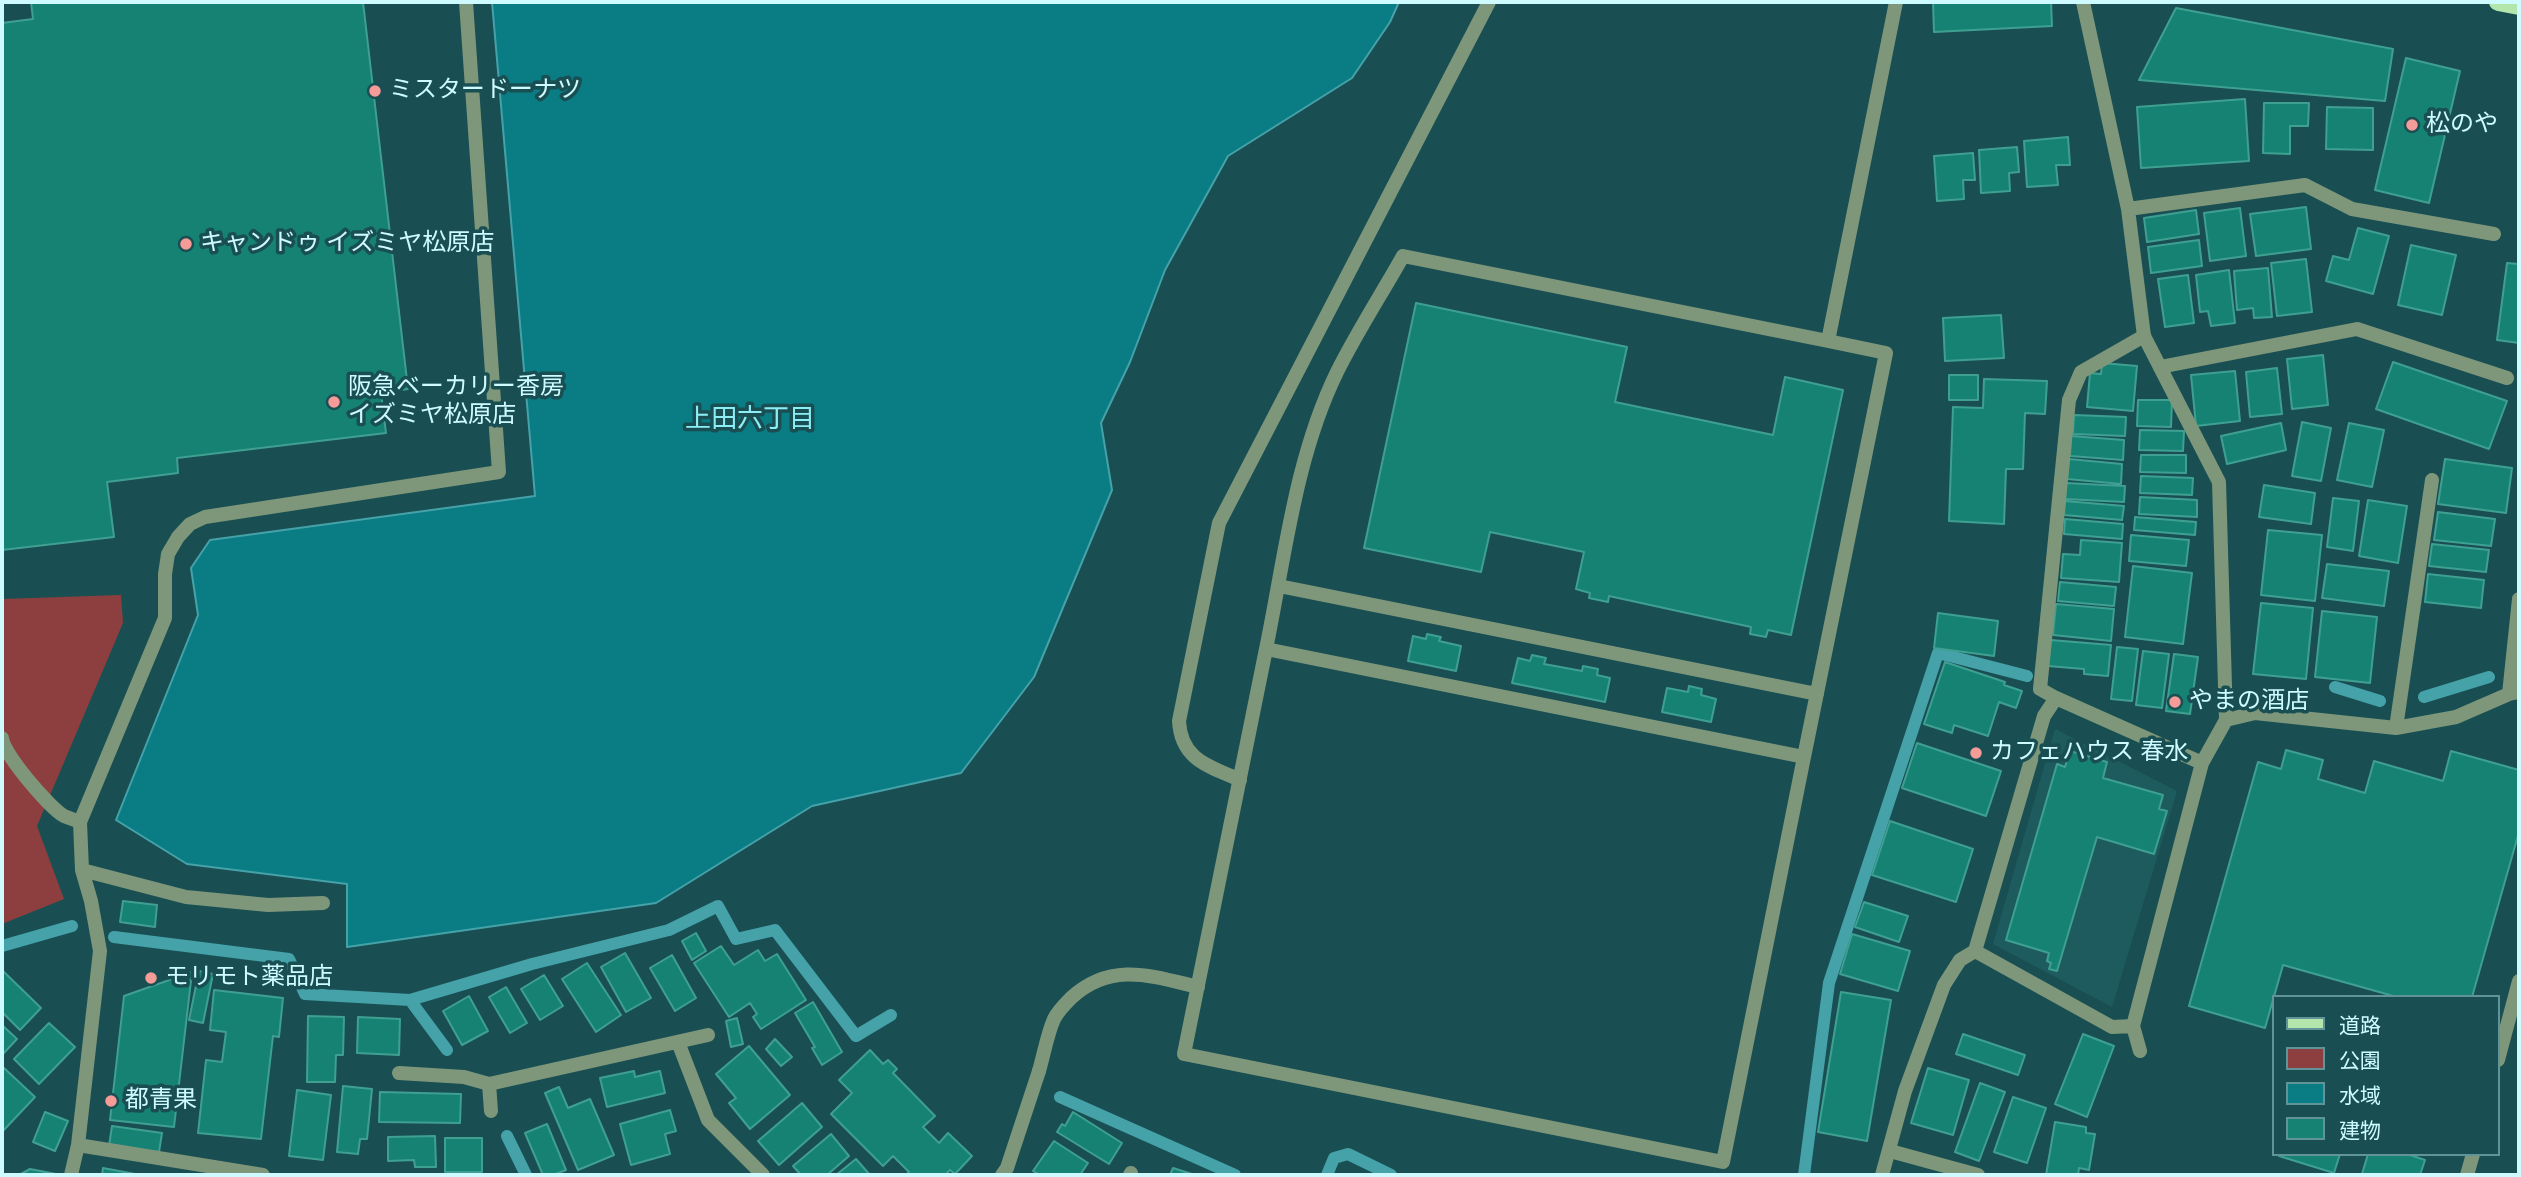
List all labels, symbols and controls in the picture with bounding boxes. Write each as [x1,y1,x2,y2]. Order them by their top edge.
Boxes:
place label: ミスタードーナツ [389,77,581,105]
marker: ミスタードーナツ [367,83,383,99]
place label: 松のや [2426,111,2498,139]
marker: 松のや [2404,117,2420,133]
place label: キャンドゥ イズミヤ松原店 [200,230,494,258]
marker: キャンドゥ イズミヤ松原店 [178,236,194,252]
place label: 阪急ベーカリー香房 イズミヤ松原店 [348,374,564,430]
marker: 阪急ベーカリー香房 イズミヤ松原店 [326,394,342,410]
district label: 上田六丁目 [685,404,815,436]
place label: やまの酒店 [2189,688,2309,716]
marker: やまの酒店 [2167,694,2183,710]
place label: カフェハウス 春水 [1990,739,2188,767]
marker: カフェハウス 春水 [1968,745,1984,761]
place label: モリモト薬品店 [165,964,333,992]
marker: モリモト薬品店 [143,970,159,986]
legend [2272,995,2500,1156]
text: 道路 [2339,1014,2381,1039]
text: 公園 [2339,1049,2381,1074]
text: 水域 [2339,1084,2381,1109]
place label: 都青果 [125,1087,197,1115]
marker: 都青果 [103,1093,119,1109]
text: 建物 [2339,1119,2381,1144]

